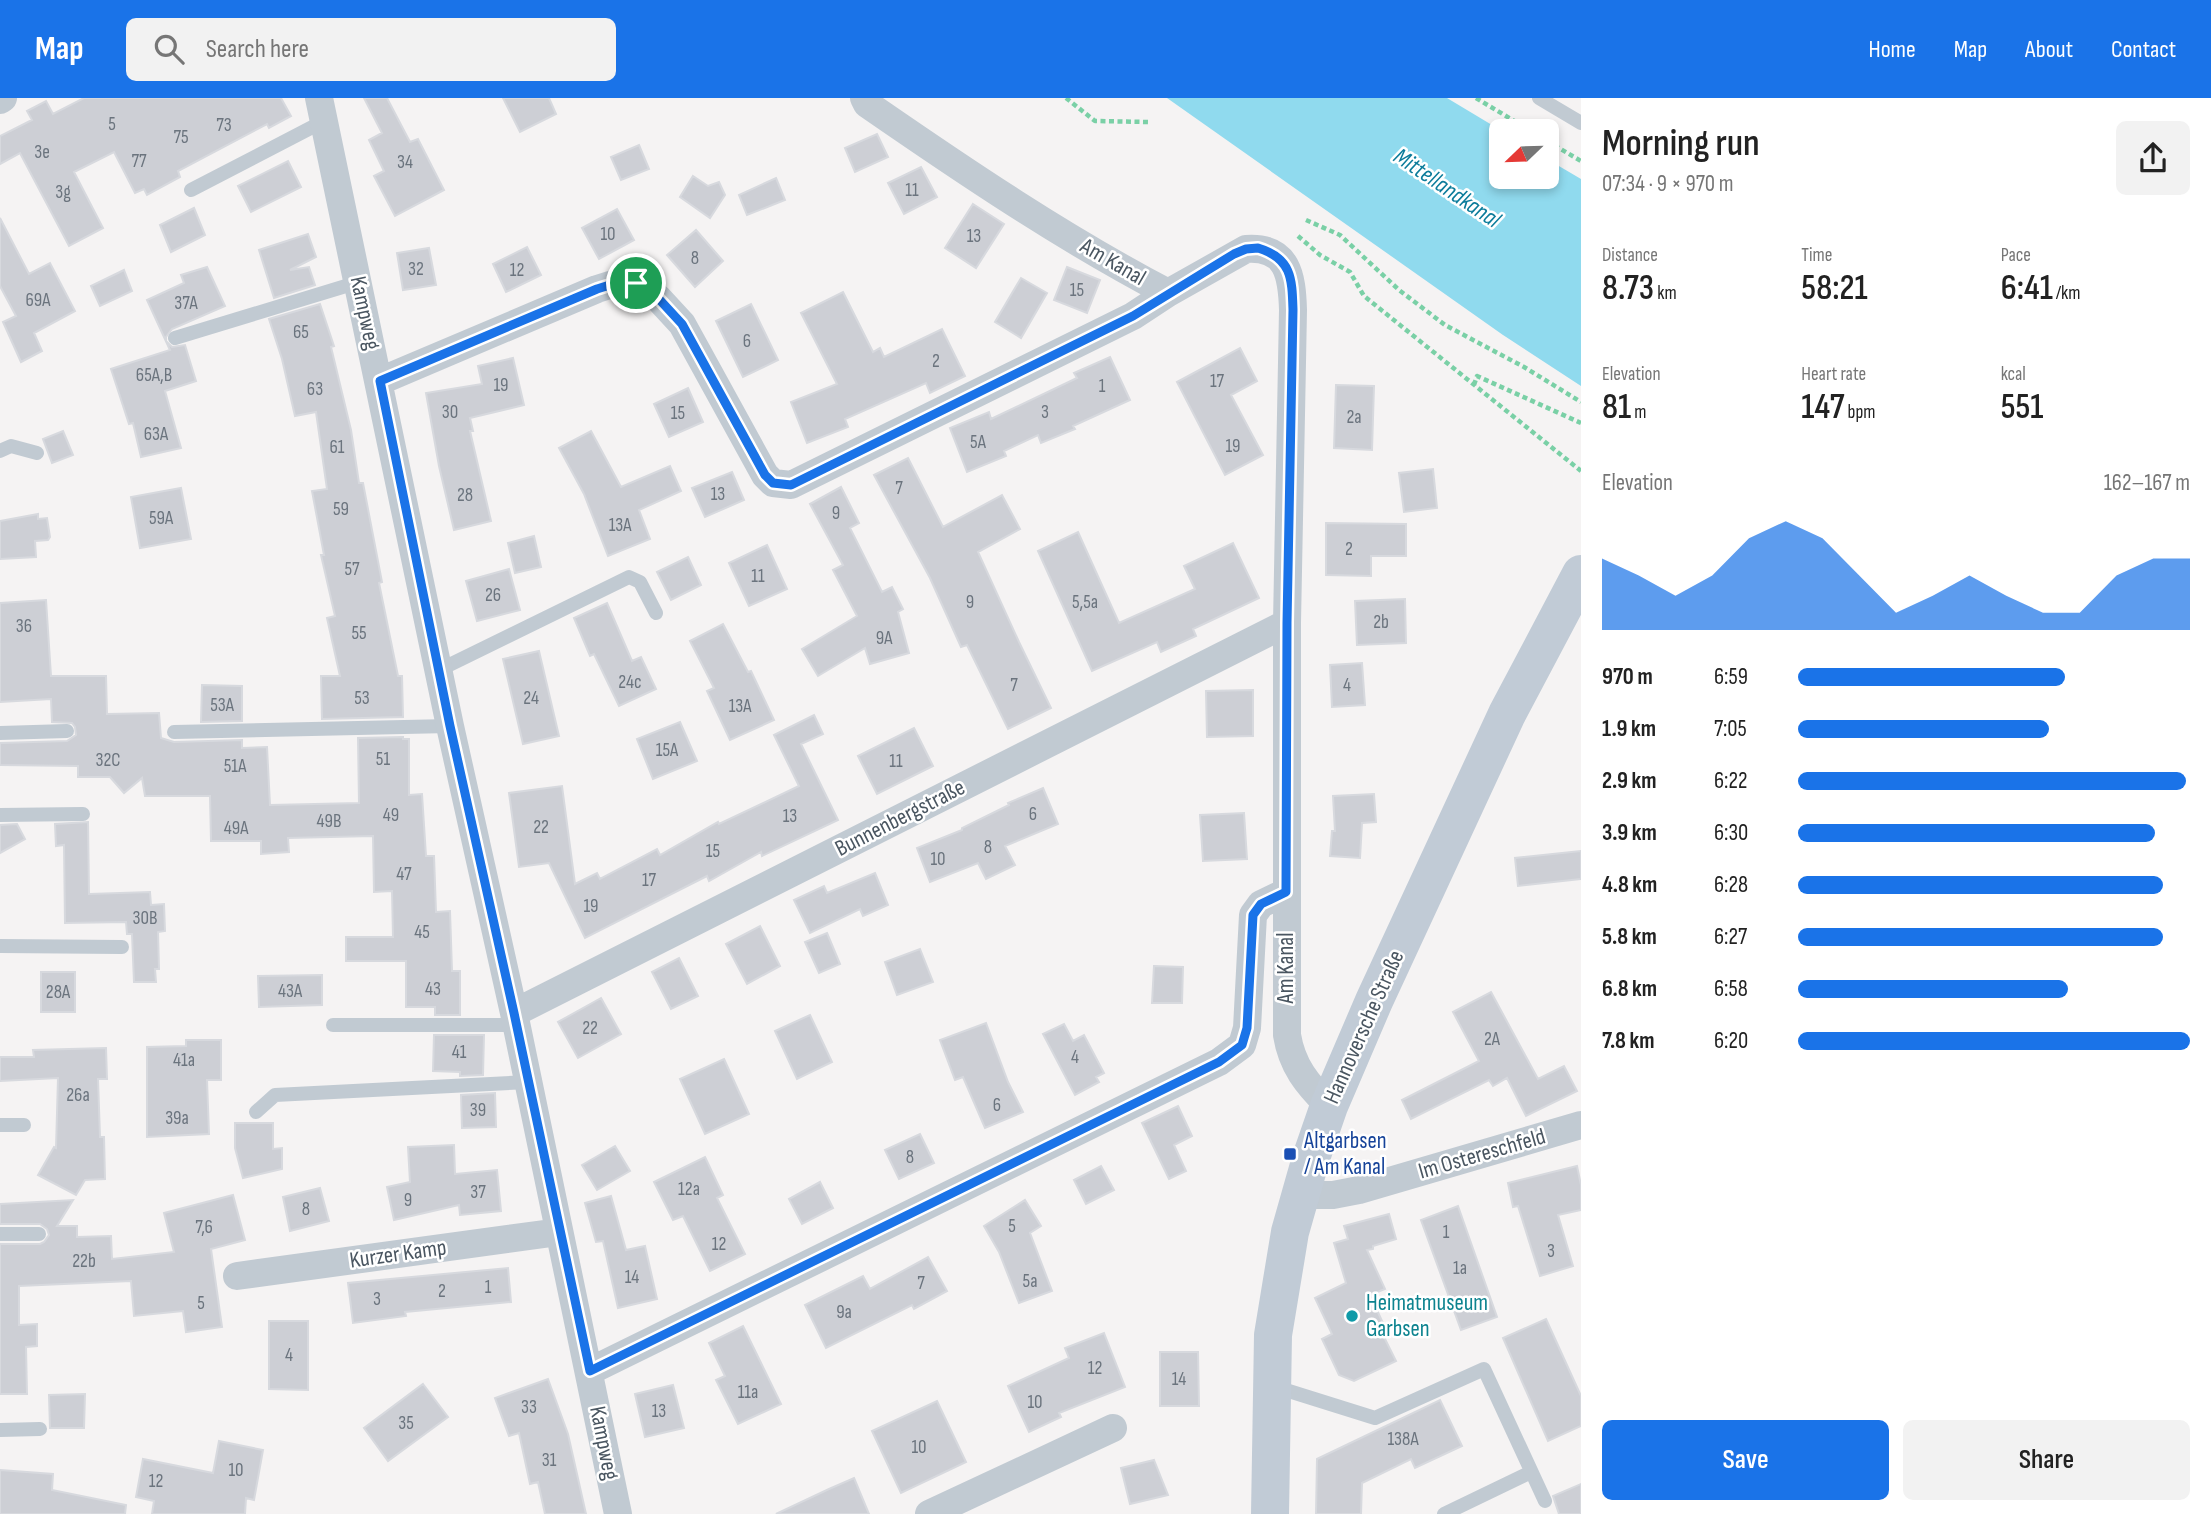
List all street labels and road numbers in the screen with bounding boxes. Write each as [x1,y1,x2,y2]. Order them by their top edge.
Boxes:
street label: Am Kanal [1074,232,1151,292]
street label: Kampweg [344,274,386,352]
street label: Bunnenbergstraße [830,773,970,863]
street label: Am Kanal [1272,933,1300,1004]
street label: Hannoversche Straße [1318,946,1410,1108]
street label: Im Ostereschfeld [1415,1123,1549,1185]
street label: Kurzer Kamp [348,1233,448,1275]
street label: Kampweg [583,1404,625,1482]

